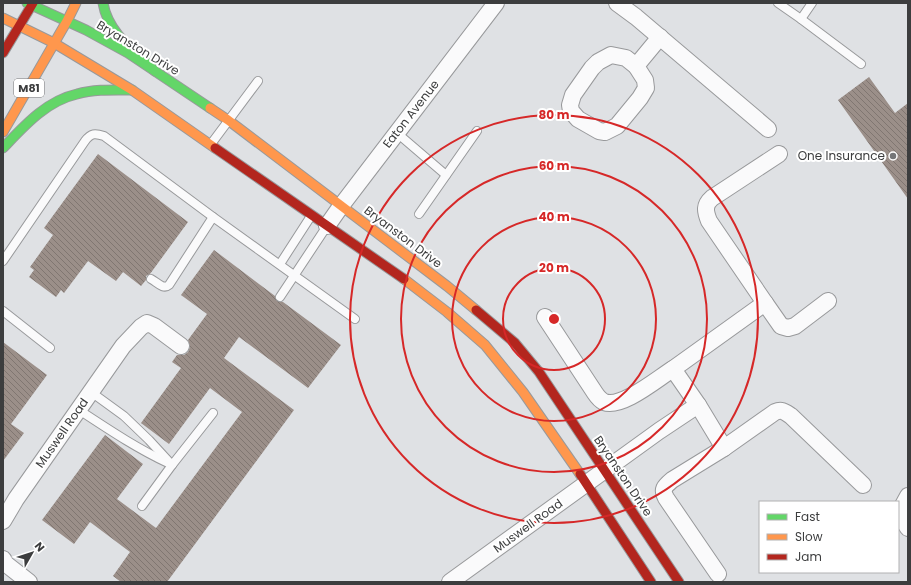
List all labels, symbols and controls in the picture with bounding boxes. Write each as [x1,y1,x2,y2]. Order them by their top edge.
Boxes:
street label: Bryanston Drive [94,16,183,79]
street label: Eaton Avenue [379,76,443,151]
road number: M81 [14,79,44,97]
text: 80 m [539,106,570,123]
place label: One Insurance [798,147,885,164]
marker: One Insurance [888,151,898,161]
text: 60 m [539,157,570,174]
street label: Bryanston Drive [361,202,446,272]
text: 40 m [538,208,570,225]
text: 20 m [539,259,569,276]
centre of rings [547,312,561,326]
street label: Muswell Road [31,394,92,471]
street label: Bryanston Drive [590,432,657,519]
street label: Muswell Road [490,495,566,557]
legend [759,501,899,573]
text: Fast [795,508,820,525]
text: Slow [795,528,823,545]
north arrow [12,533,52,573]
text: N [31,538,49,555]
text: Jam [795,548,822,565]

